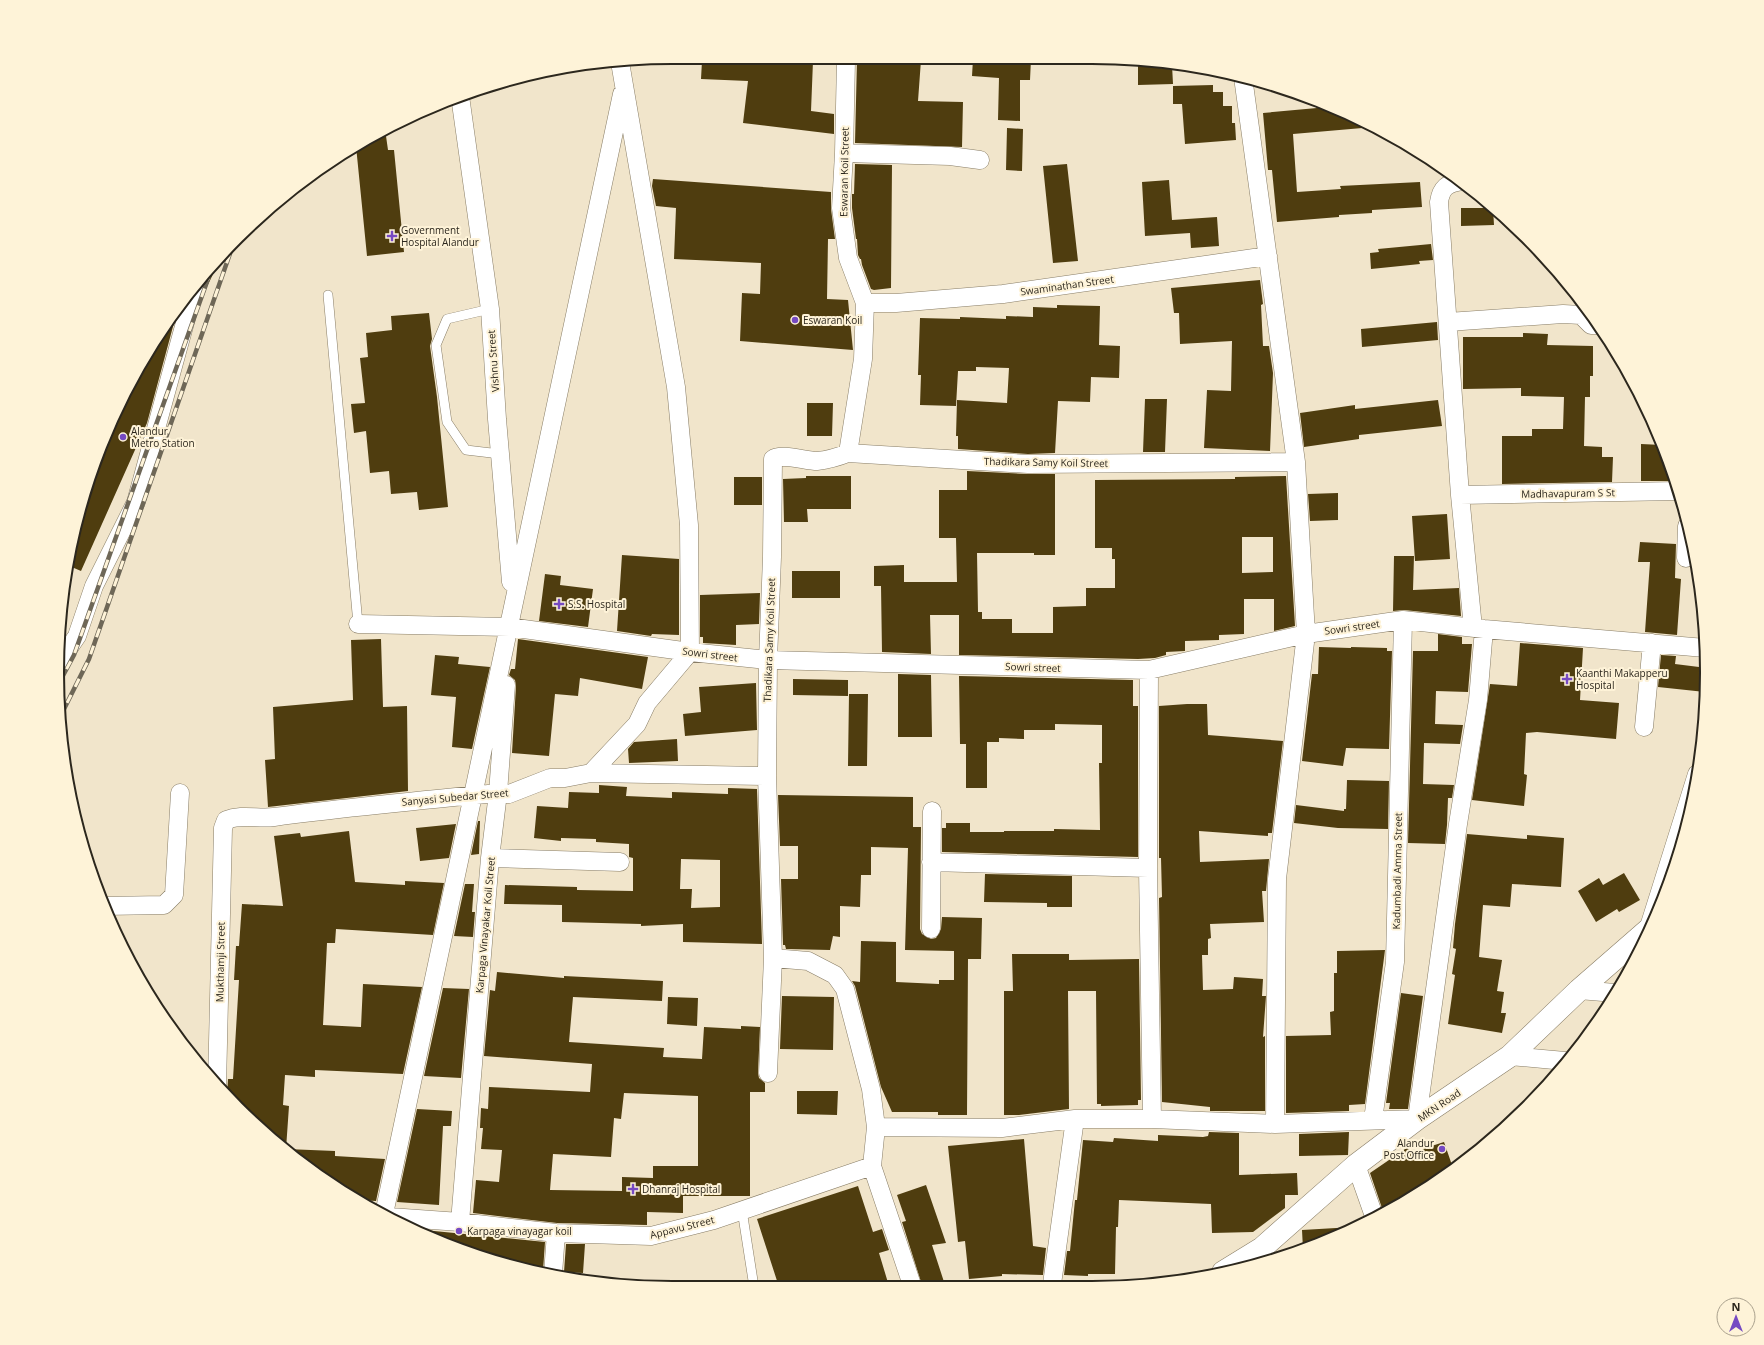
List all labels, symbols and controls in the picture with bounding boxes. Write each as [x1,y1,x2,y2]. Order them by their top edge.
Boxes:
street label: Eswaran Koil Street [836,127,852,217]
place label: Government Hospital Alandur [401,223,479,249]
marker: Government Hospital Alandur [386,230,398,242]
street label: Swaminathan Street [1019,271,1115,298]
place label: Eswaran Koil [803,313,862,327]
marker: Eswaran Koil [790,315,800,325]
street label: Vishnu Street [484,329,502,393]
place label: Alandur Metro Station [131,424,195,450]
marker: Alandur Metro Station [118,432,128,442]
street label: Thadikara Samy Koil Street [984,454,1109,470]
street label: Madhavapuram S St [1521,485,1615,501]
street label: Thadikara Samy Koil Street [760,577,778,702]
place label: S.S. Hospital [568,597,625,611]
marker: S.S. Hospital [553,598,565,610]
street label: Sowri street [1323,616,1381,638]
street label: Sowri street [682,644,739,664]
street label: Sowri street [1005,659,1061,675]
place label: Kaanthi Makapperu Hospital [1576,666,1668,692]
marker: Kaanthi Makapperu Hospital [1561,673,1573,685]
street label: Sanyasi Subedar Street [401,785,509,809]
street label: Kadumbadi Amma Street [1389,812,1405,930]
street label: Karpaga Vinayakar Koil Street [472,856,498,994]
street label: Mukthamji Street [212,921,228,1002]
street label: MKN Road [1415,1085,1463,1125]
place label: Alandur Post Office [1384,1136,1434,1162]
marker: Alandur Post Office [1437,1144,1447,1154]
place label: Dhanraj Hospital [642,1182,720,1196]
marker: Dhanraj Hospital [627,1183,639,1195]
street label: Appavu Street [648,1212,716,1242]
place label: Karpaga vinayagar koil [467,1224,572,1238]
marker: Karpaga vinayagar koil [454,1226,464,1236]
north arrow [1716,1297,1756,1337]
text: N [1732,1299,1740,1314]

